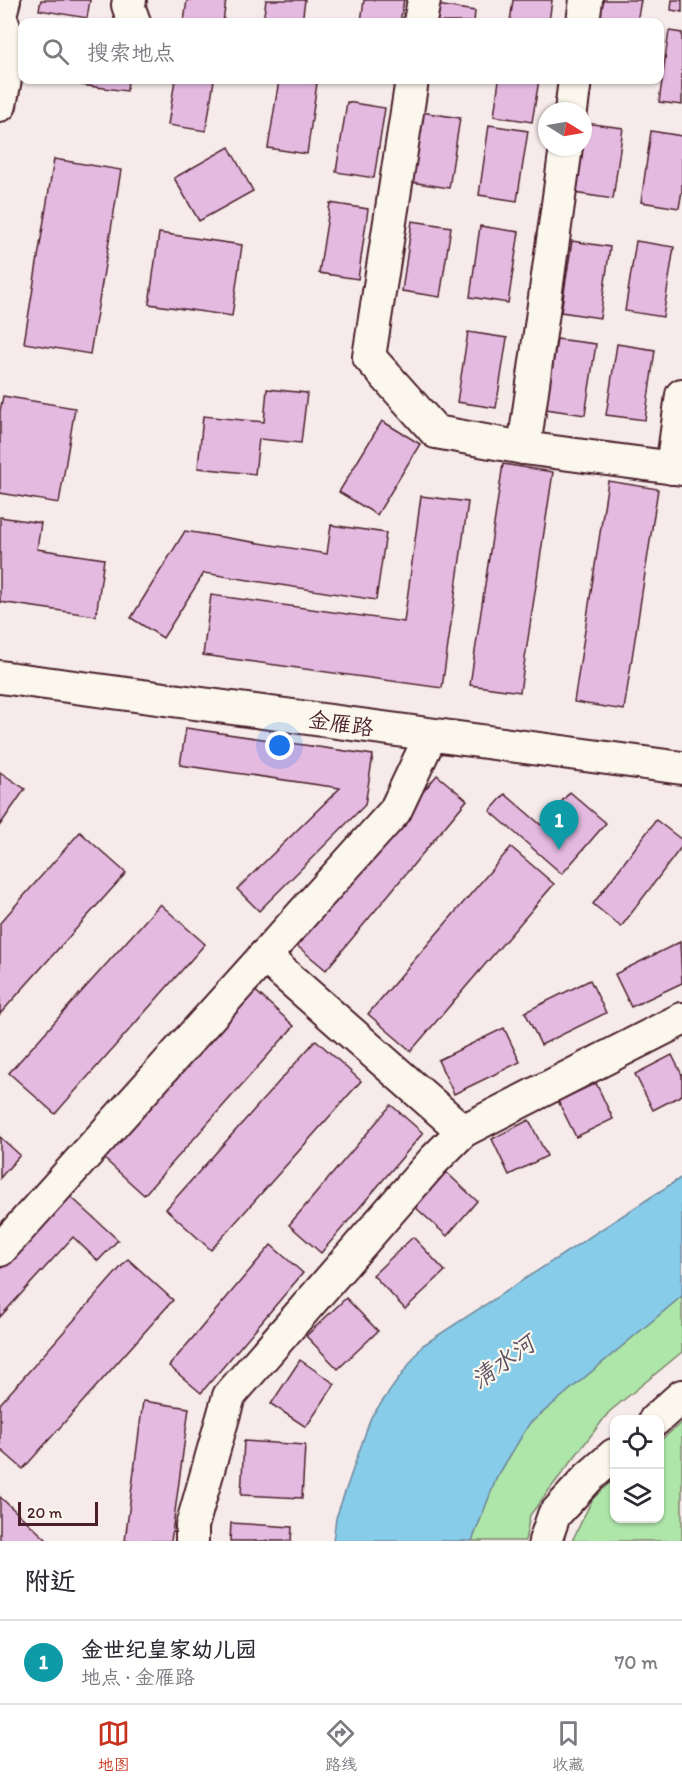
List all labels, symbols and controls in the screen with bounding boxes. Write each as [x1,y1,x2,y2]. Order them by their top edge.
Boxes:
search box [18,18,664,84]
icon: search [39,35,72,68]
text: 搜索地点 [87,39,175,66]
north arrow [538,102,592,156]
street label: 金雁路 [306,706,375,741]
your location [265,731,294,760]
pin: 1 [540,800,578,850]
water label: 清水河 [465,1326,544,1394]
map controls [610,1415,664,1523]
button: locate [610,1415,664,1469]
button: layers [610,1469,664,1523]
scale bar [18,1499,98,1526]
text: 20 m [27,1503,62,1522]
text: 附近 [24,1565,76,1597]
text: 金世纪皇家幼儿园 [81,1636,257,1663]
text: 1 [39,1650,48,1674]
text: 70 m [614,1650,658,1674]
text: 地点 · 金雁路 [81,1665,195,1689]
tab: 地图 [97,1717,130,1775]
tab: 路线 [324,1717,357,1775]
tab: 收藏 [552,1717,585,1775]

